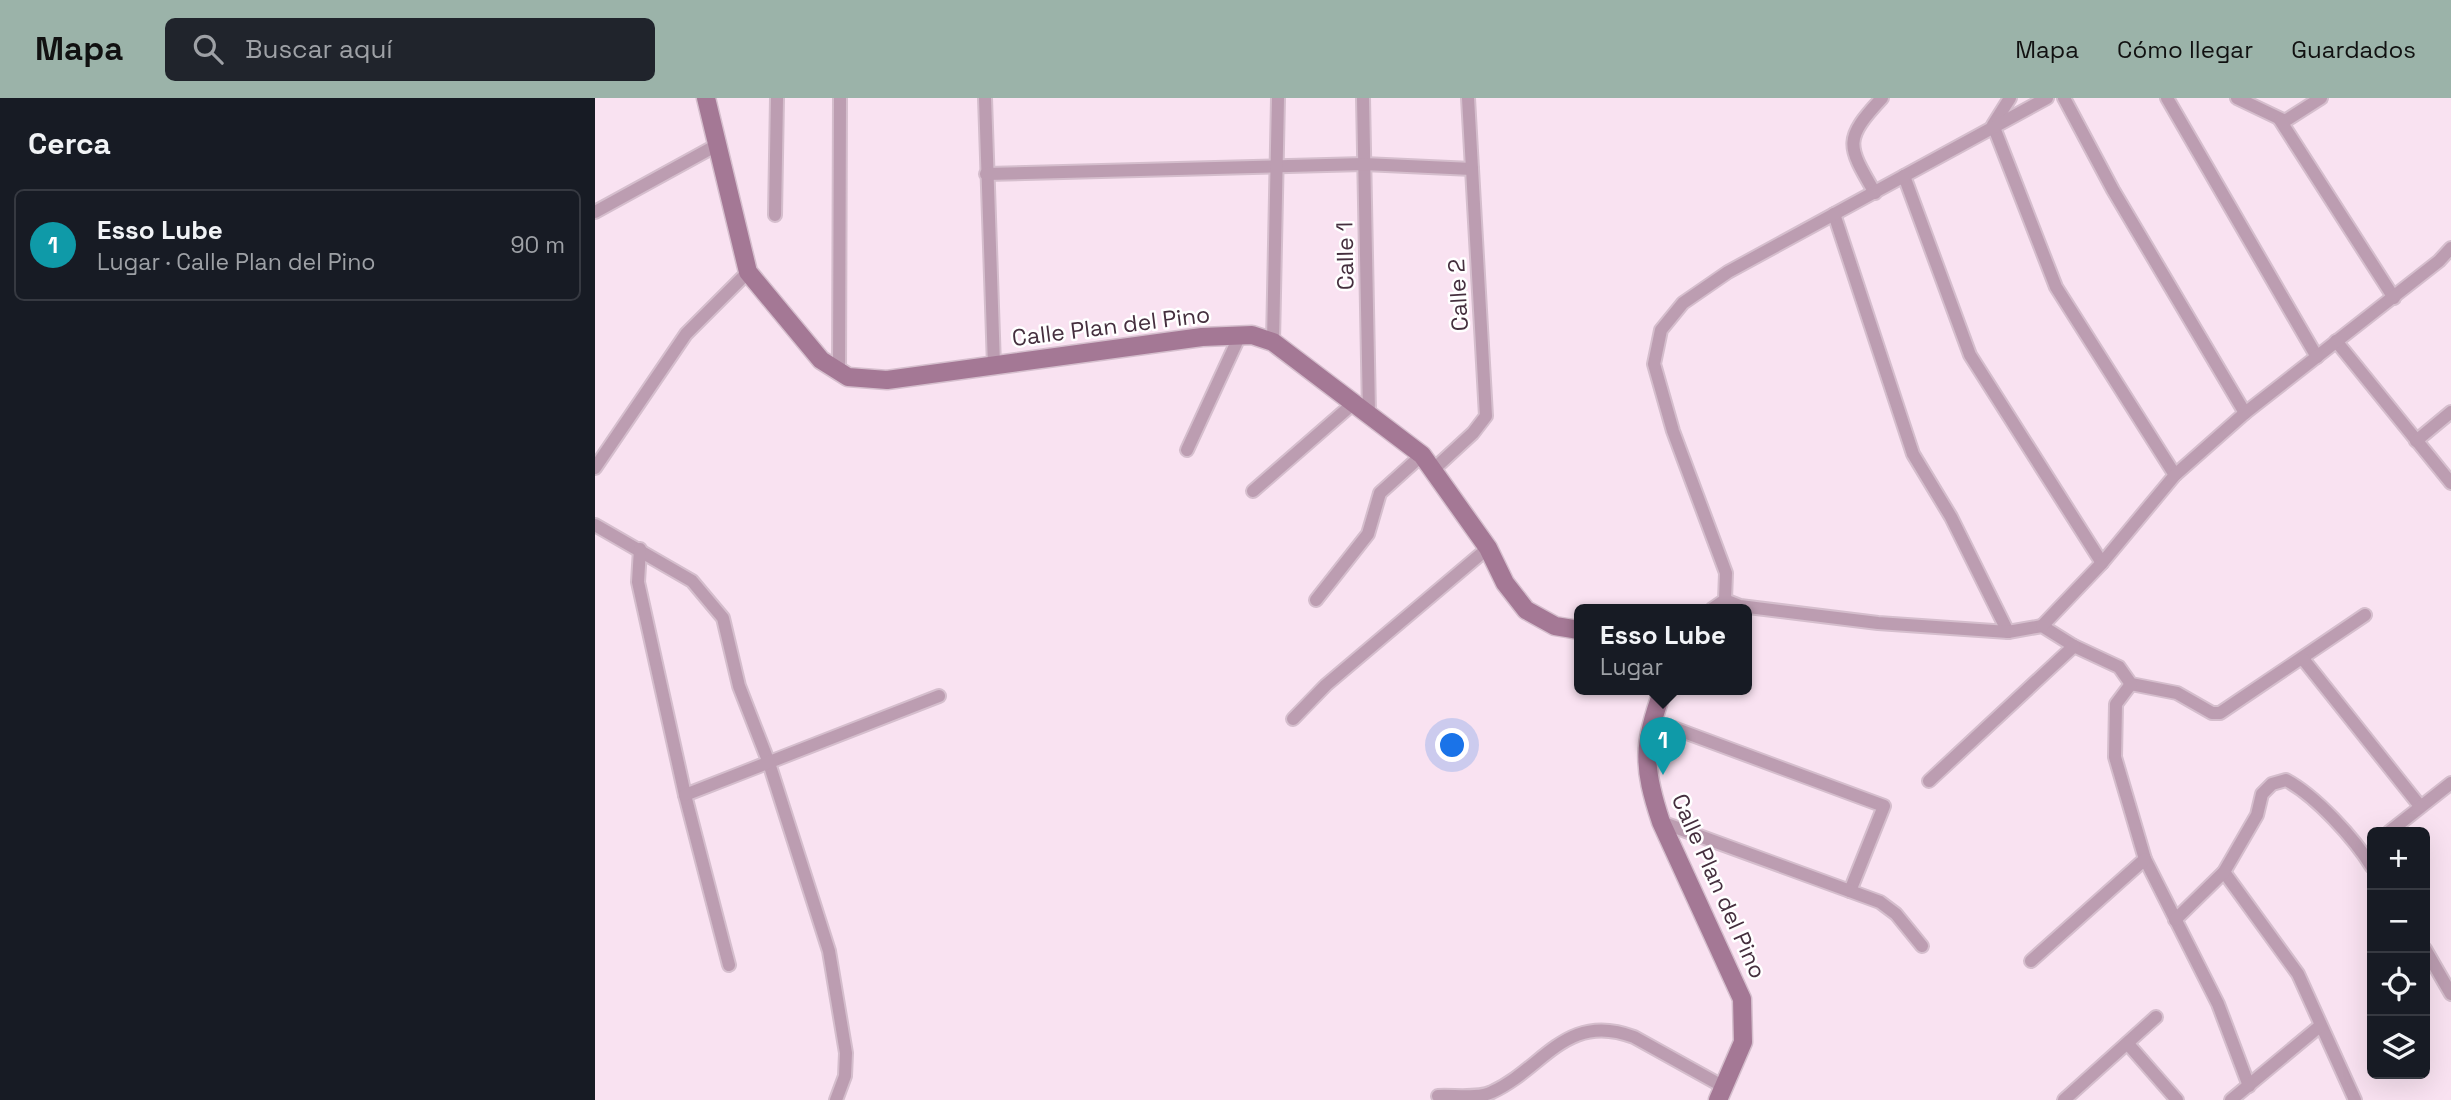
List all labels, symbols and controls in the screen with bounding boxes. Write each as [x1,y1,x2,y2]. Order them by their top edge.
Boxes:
search box [165,18,655,81]
text: Mapa [35,28,123,70]
icon: search [189,30,227,68]
text: Buscar aquí [245,32,393,66]
text: Mapa [2015,34,2079,65]
text: Cómo llegar [2117,34,2253,65]
text: Guardados [2291,34,2416,65]
text: Cerca [28,124,111,163]
text: Esso Lube [97,213,223,247]
street label: Calle 1 [1329,222,1361,290]
text: 1 [48,230,58,260]
text: 90 m [510,230,565,260]
text: Lugar · Calle Plan del Pino [97,247,376,277]
street label: Calle 2 [1441,258,1475,332]
street label: Calle Plan del Pino [1010,299,1212,353]
popup [1574,604,1752,695]
text: Esso Lube [1600,618,1726,652]
text: Lugar [1600,652,1663,682]
pin: 1 [1640,717,1686,775]
your location [1435,728,1469,762]
street label: Calle Plan del Pino [1665,789,1773,983]
map controls [2367,827,2430,1079]
button: + [2367,827,2430,890]
button: − [2367,890,2430,953]
button: locate [2367,953,2430,1016]
button: layers [2367,1016,2430,1079]

